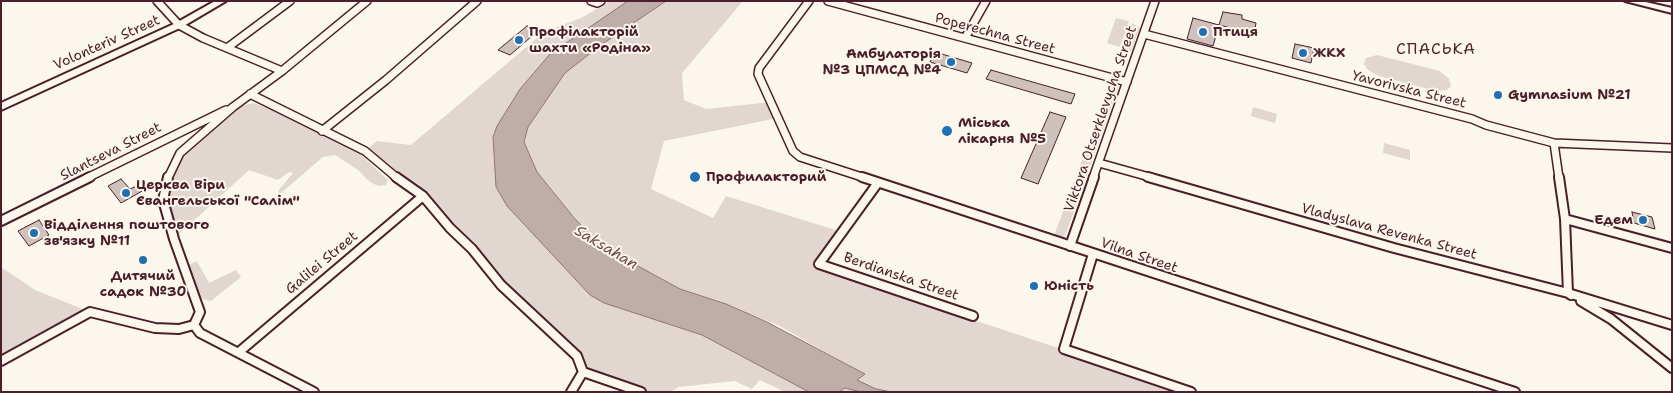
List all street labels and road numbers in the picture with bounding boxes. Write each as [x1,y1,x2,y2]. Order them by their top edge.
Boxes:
street label: Poperechna Street [933,10,1057,58]
street label: Volonteriv Street [51,12,163,74]
street label: Viktora Otserklevycha Street [1061,24,1141,214]
street label: Yavorivska Street [1350,68,1468,112]
street label: Slantseva Street [58,119,164,185]
street label: Vladyslava Revenka Street [1299,200,1479,264]
street label: Galilei Street [283,228,361,298]
street label: Vilna Street [1098,235,1180,277]
street label: Berdianska Street [841,249,961,305]

